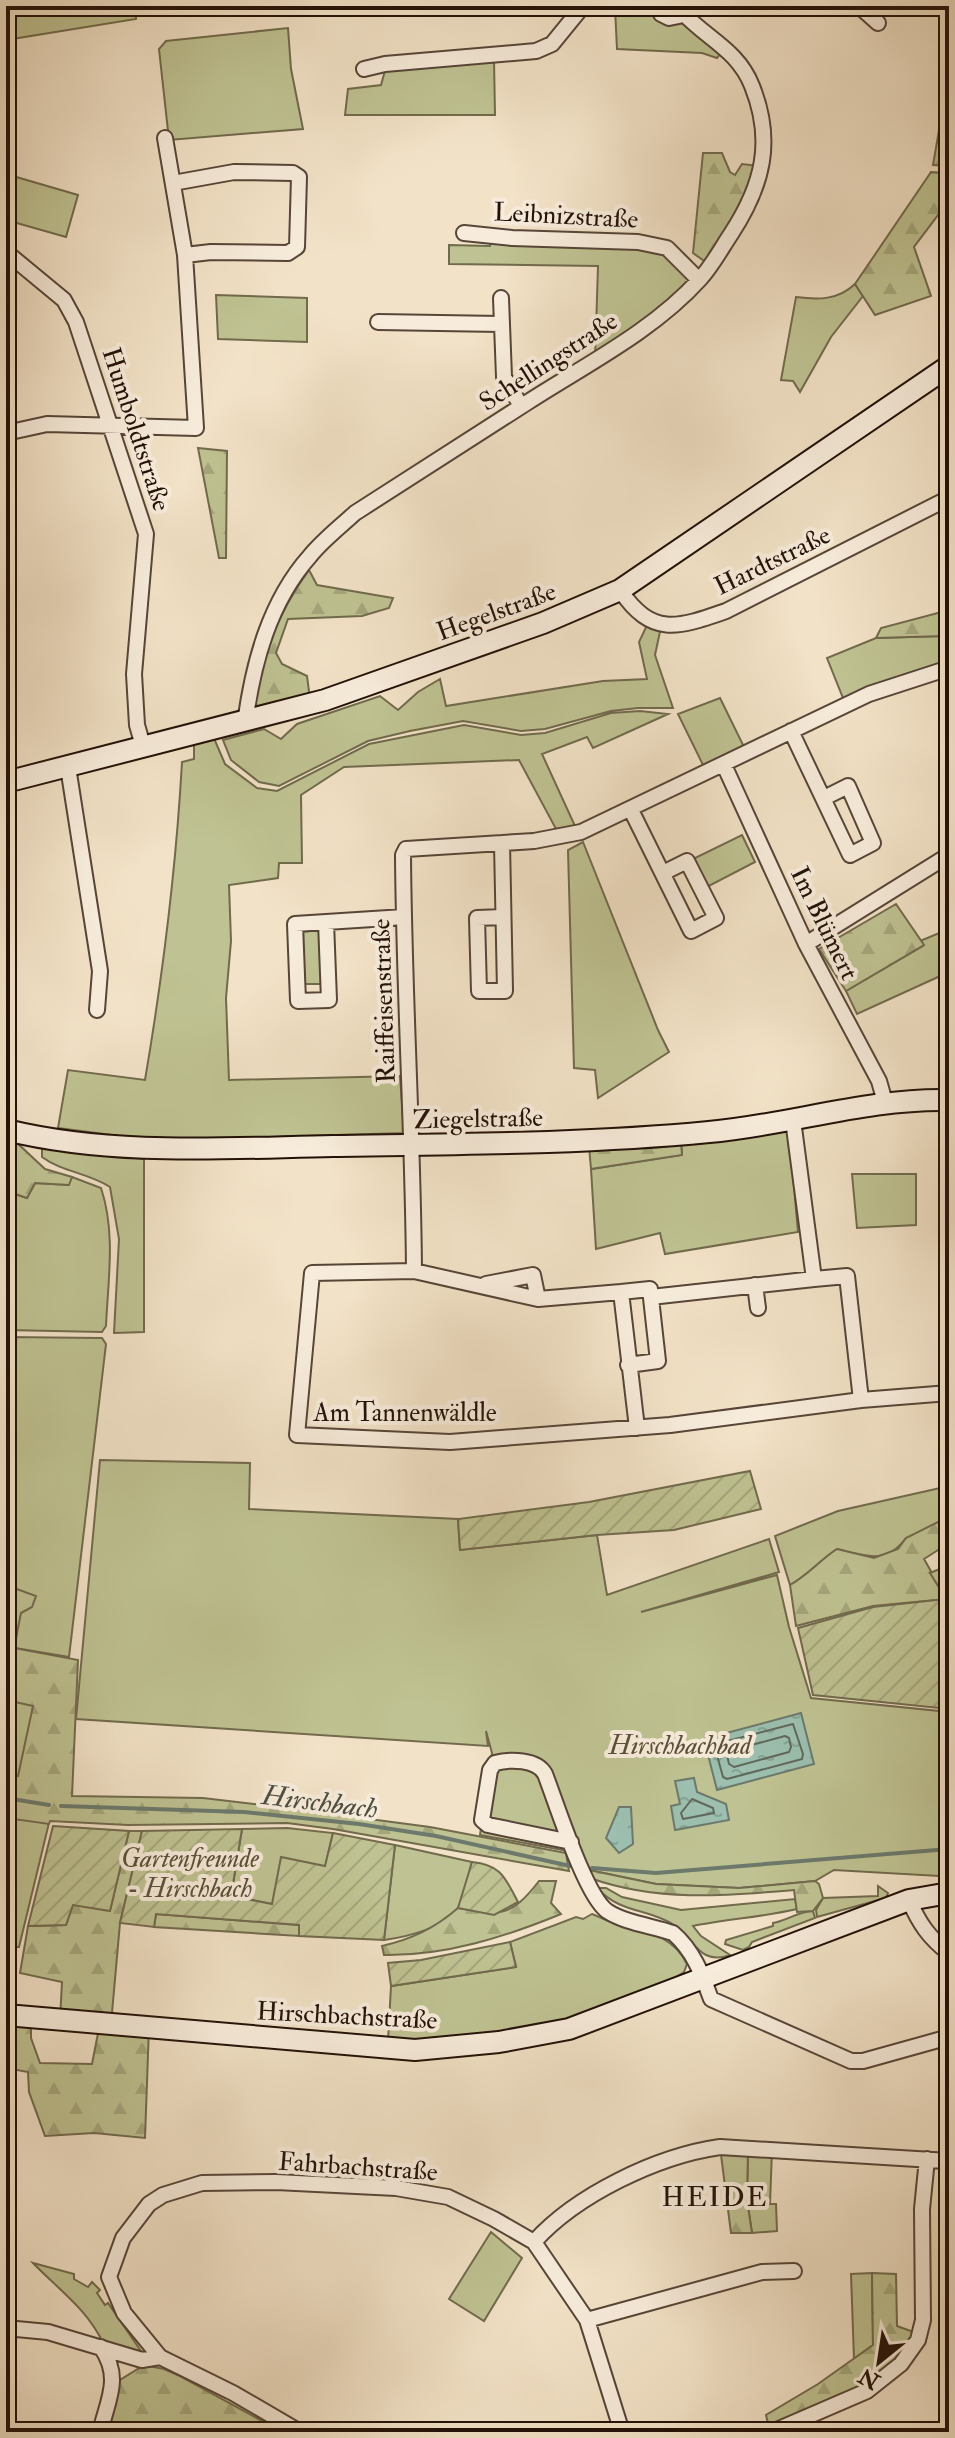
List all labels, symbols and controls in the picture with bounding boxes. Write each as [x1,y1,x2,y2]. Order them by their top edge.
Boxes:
street label: Leibnizstraße [493,196,639,236]
street label: Schellingstraße [473,305,624,418]
street label: Humboldtstraße [95,344,178,515]
street label: Hardtstraße [709,519,836,603]
street label: Hegelstraße [432,576,561,648]
street label: Im Blümert [783,862,865,985]
street label: Raiffeisenstraße [365,918,403,1084]
street label: Ziegelstraße [413,1102,543,1136]
street label: Am Tannenwäldle [312,1397,497,1429]
park label: Hirschbachbad [608,1730,753,1762]
water label: Hirschbach [258,1778,380,1827]
park label: Gartenfreunde - Hirschbach [121,1843,259,1905]
street label: Hirschbachstraße [256,1995,438,2037]
street label: Fahrbachstraße [277,2145,439,2189]
district label: HEIDE [661,2180,769,2215]
north arrow [839,2322,919,2402]
text: N [854,2361,886,2396]

